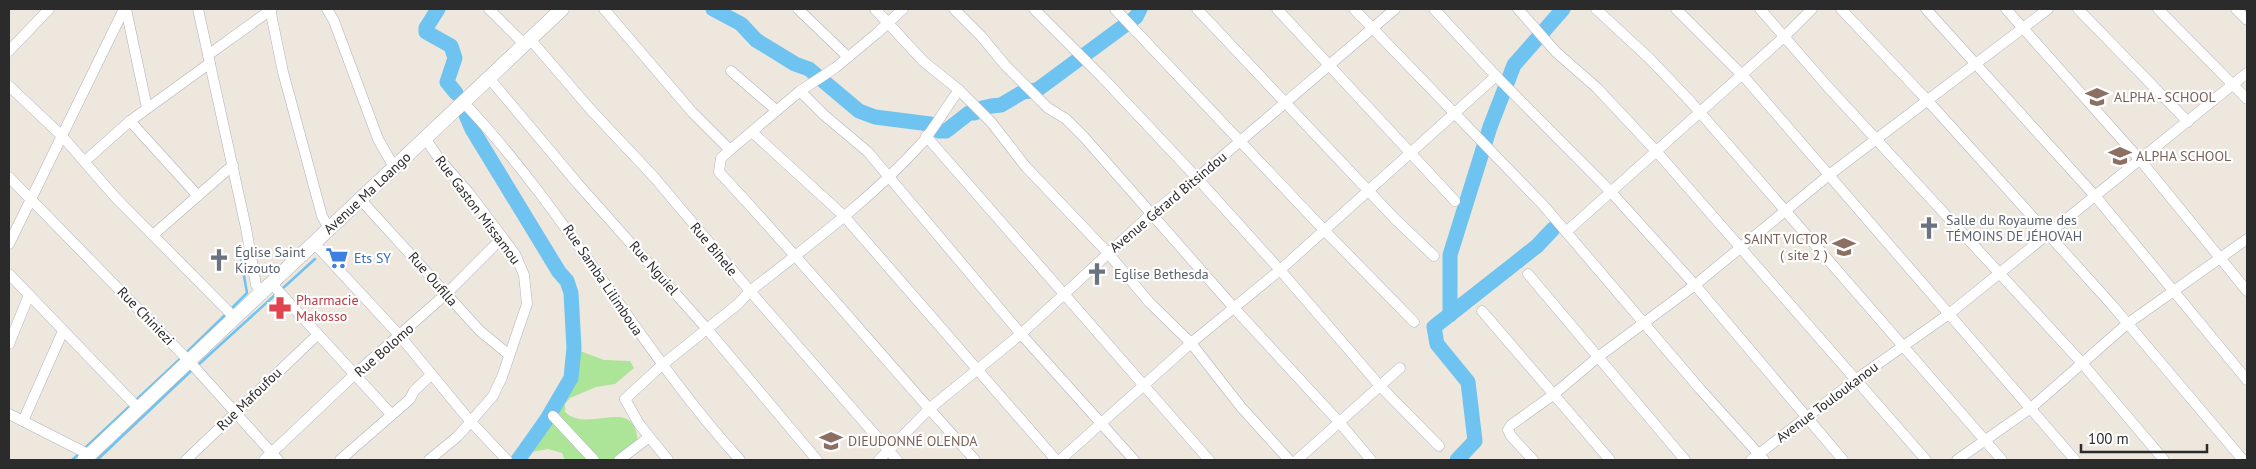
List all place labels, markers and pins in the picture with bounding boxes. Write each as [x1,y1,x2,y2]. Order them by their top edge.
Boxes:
school or university icon: ALPHA - SCHOOL [2084,84,2110,110]
place label: ALPHA - SCHOOL [2114,88,2216,106]
school or university icon: ALPHA SCHOOL [2107,143,2133,169]
place label: ALPHA SCHOOL [2136,147,2231,165]
place label: Salle du Royaume des TÉMOINS DE JÉHOVAH [1946,211,2082,245]
church icon: Salle du Royaume des TÉMOINS DE JÉHOVAH [1916,215,1942,241]
place label: SAINT VICTOR ( site 2 ) [1744,230,1828,264]
school or university icon: SAINT VICTOR ( site 2 ) [1831,234,1857,260]
place label: Église Saint Kizouto [235,243,305,277]
supermarket icon: Ets SY [324,245,350,271]
church icon: Église Saint Kizouto [206,247,232,273]
place label: Ets SY [354,249,391,267]
church icon: Eglise Bethesda [1084,261,1110,287]
place label: Eglise Bethesda [1114,265,1209,283]
place label: Pharmacie Makosso [296,291,359,325]
pharmacy icon: Pharmacie Makosso [267,295,293,321]
school or university icon: DIEUDONNÉ OLENDA [818,428,844,454]
place label: DIEUDONNÉ OLENDA [848,432,978,450]

